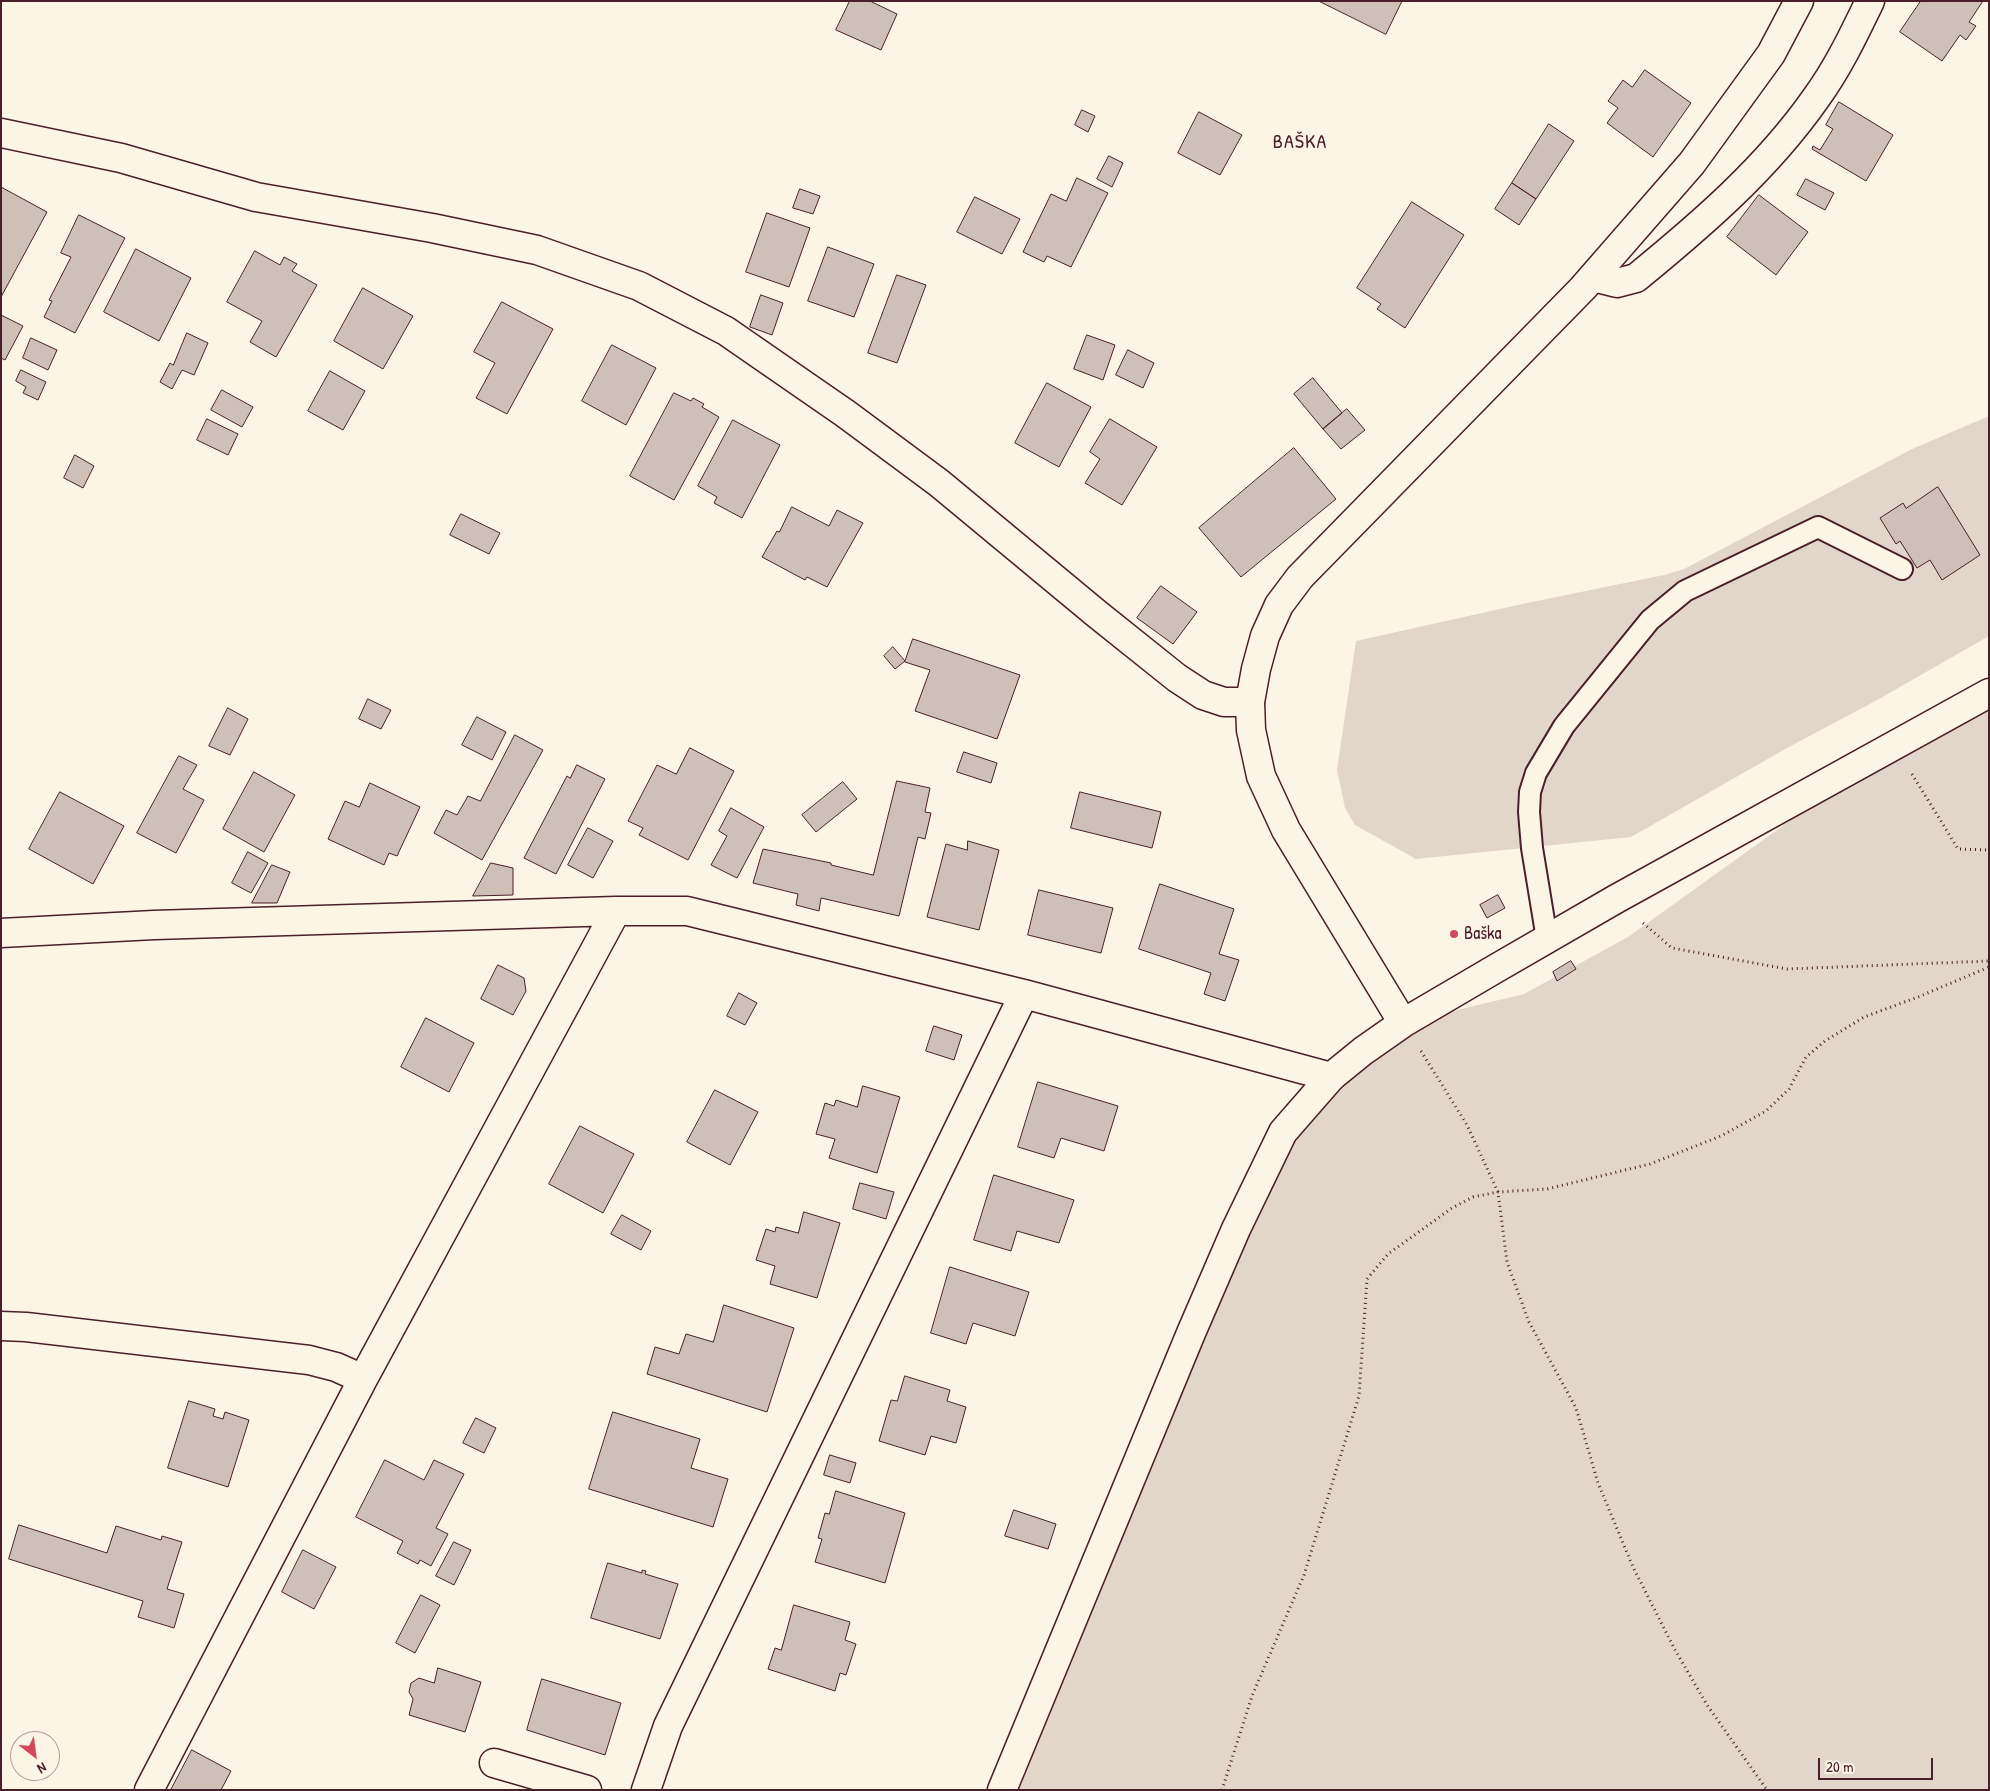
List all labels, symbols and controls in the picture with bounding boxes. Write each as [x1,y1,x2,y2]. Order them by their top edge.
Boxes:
district label: BAŠKA [1272,131,1328,155]
place label: Baška [1464,923,1502,945]
marker: Baška [1448,928,1460,940]
north arrow [10,1731,60,1781]
scale bar [1820,1748,1935,1780]
text: 20 m [1826,1756,1853,1777]
text: N [34,1758,50,1779]

